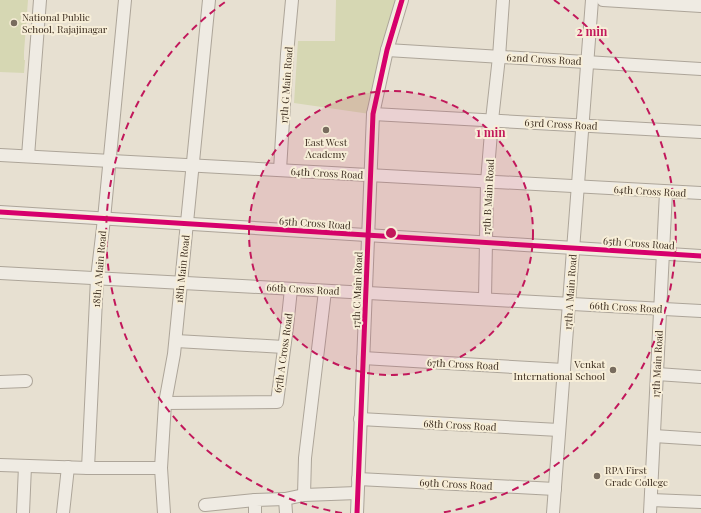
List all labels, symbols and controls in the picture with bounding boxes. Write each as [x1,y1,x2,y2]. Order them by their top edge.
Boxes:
place label: National Public School, Rajajinagar [22,10,108,36]
marker: National Public School, Rajajinagar [9,18,19,28]
text: 2 min [577,23,608,39]
street label: 17th G Main Road [276,46,296,124]
street label: 62nd Cross Road [506,50,582,68]
street label: 63rd Cross Road [524,115,598,133]
text: 1 min [476,124,506,140]
marker: East West Academy [321,125,331,135]
place label: East West Academy [305,135,348,161]
street label: 17th B Main Road [479,158,497,235]
street label: 64th Cross Road [290,164,364,182]
street label: 64th Cross Road [613,182,687,200]
street label: 65th Cross Road [279,214,352,233]
centre of rings [384,226,398,240]
street label: 18th A Main Road [89,230,109,308]
street label: 18th Main Road [171,234,193,304]
street label: 65th Cross Road [603,234,676,253]
street label: 17th C Main Road [349,251,365,329]
street label: 17th A Main Road [560,253,580,330]
street label: 66th Cross Road [266,280,340,298]
street label: 66th Cross Road [589,298,663,316]
street label: 67th A Cross Road [270,312,296,394]
street label: 17th Main Road [648,330,666,398]
street label: 67th Cross Road [427,355,499,373]
place label: Venkat International School [514,357,605,383]
marker: Venkat International School [608,365,618,375]
street label: 68th Cross Road [423,416,497,434]
place label: RPA First Grade College [605,463,668,489]
marker: RPA First Grade College [592,471,602,481]
street label: 69th Cross Road [419,475,493,493]

